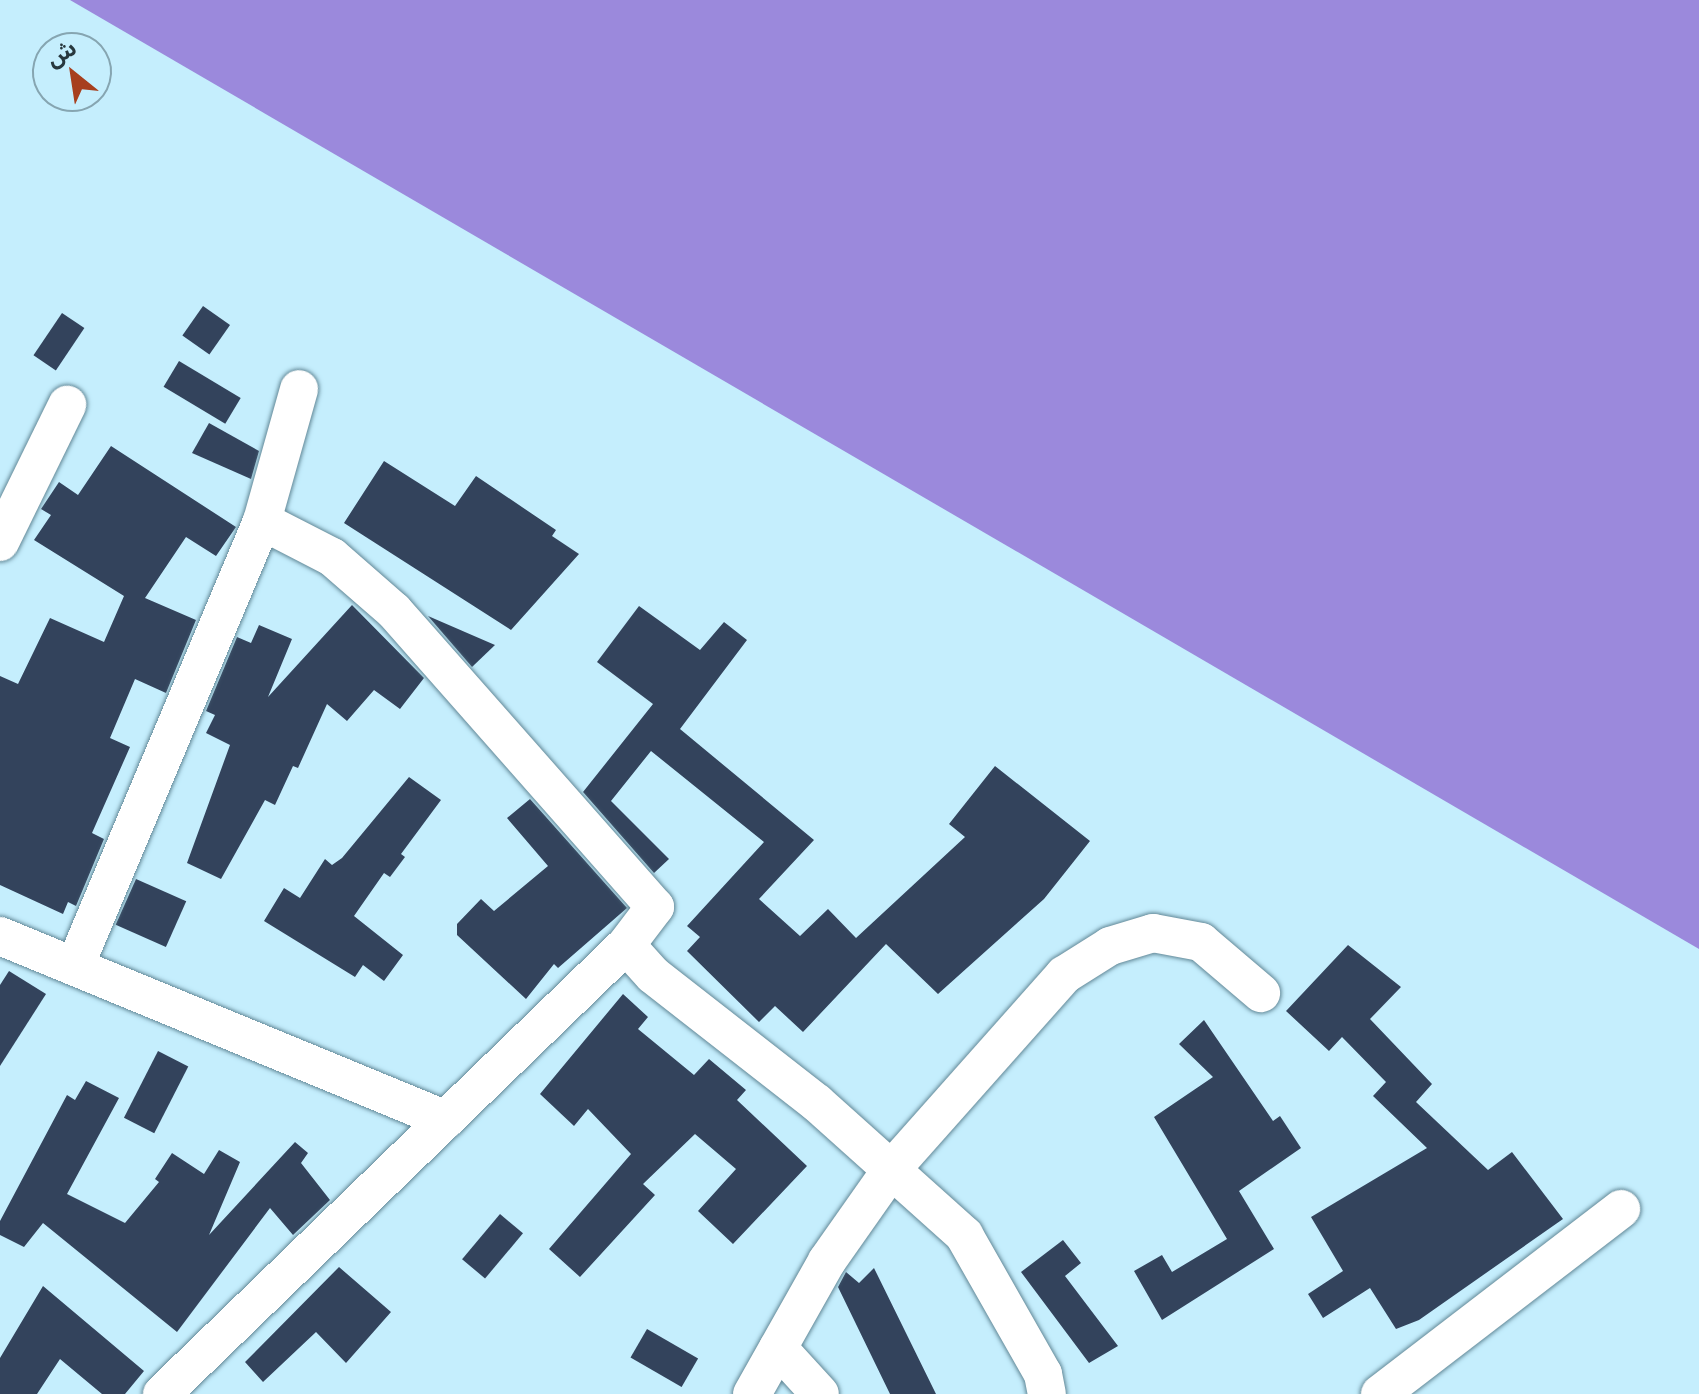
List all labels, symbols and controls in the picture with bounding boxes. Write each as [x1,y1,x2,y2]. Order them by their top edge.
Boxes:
north arrow [32,32,112,112]
text: ش [41,34,80,71]

